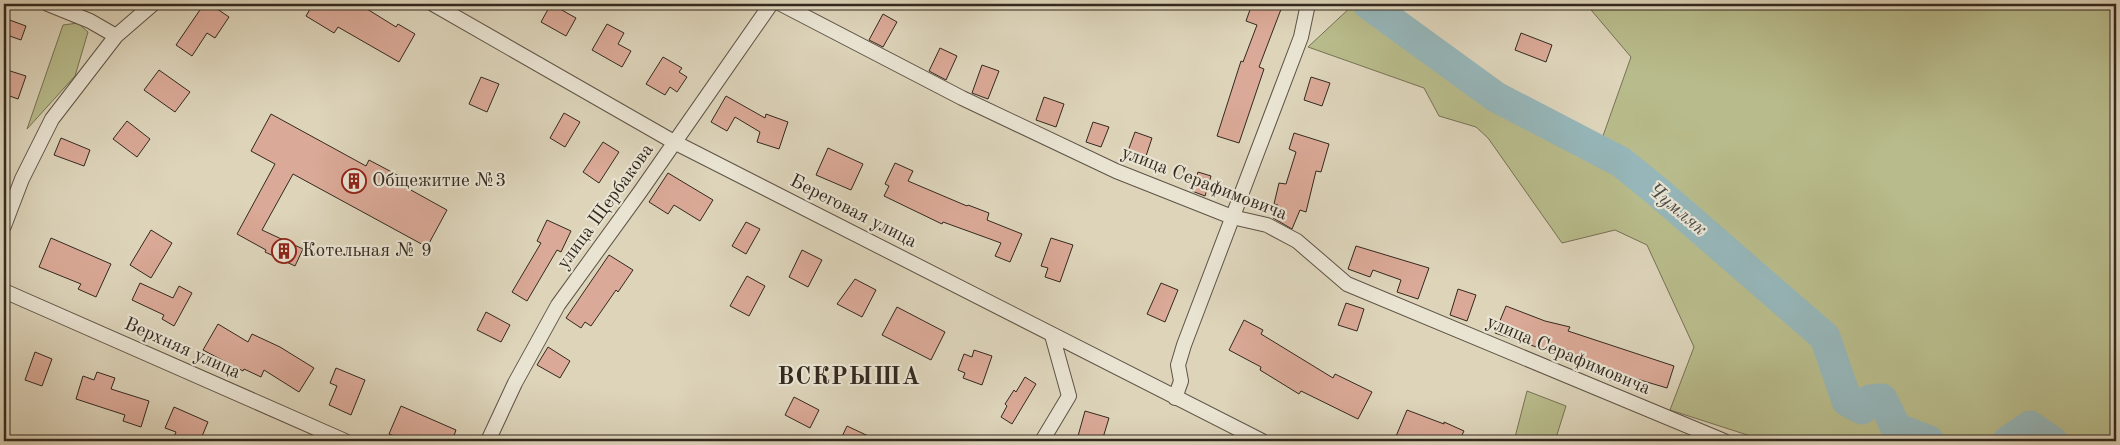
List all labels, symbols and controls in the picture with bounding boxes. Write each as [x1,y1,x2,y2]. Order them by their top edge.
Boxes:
street label: улица Щербакова [554,140,658,273]
street label: улица Серафимовича [1118,144,1290,225]
building icon: Общежитие №3 [341,168,367,194]
place label: Общежитие №3 [372,172,506,191]
street label: Береговая улица [786,172,920,252]
water label: Чумляк [1644,180,1710,240]
building icon: Котельная № 9 [271,238,297,264]
place label: Котельная № 9 [302,242,432,261]
street label: улица Серафимовича [1483,313,1653,399]
street label: Верхняя улица [121,315,244,383]
district label: ВСКРЫША [777,366,921,390]

